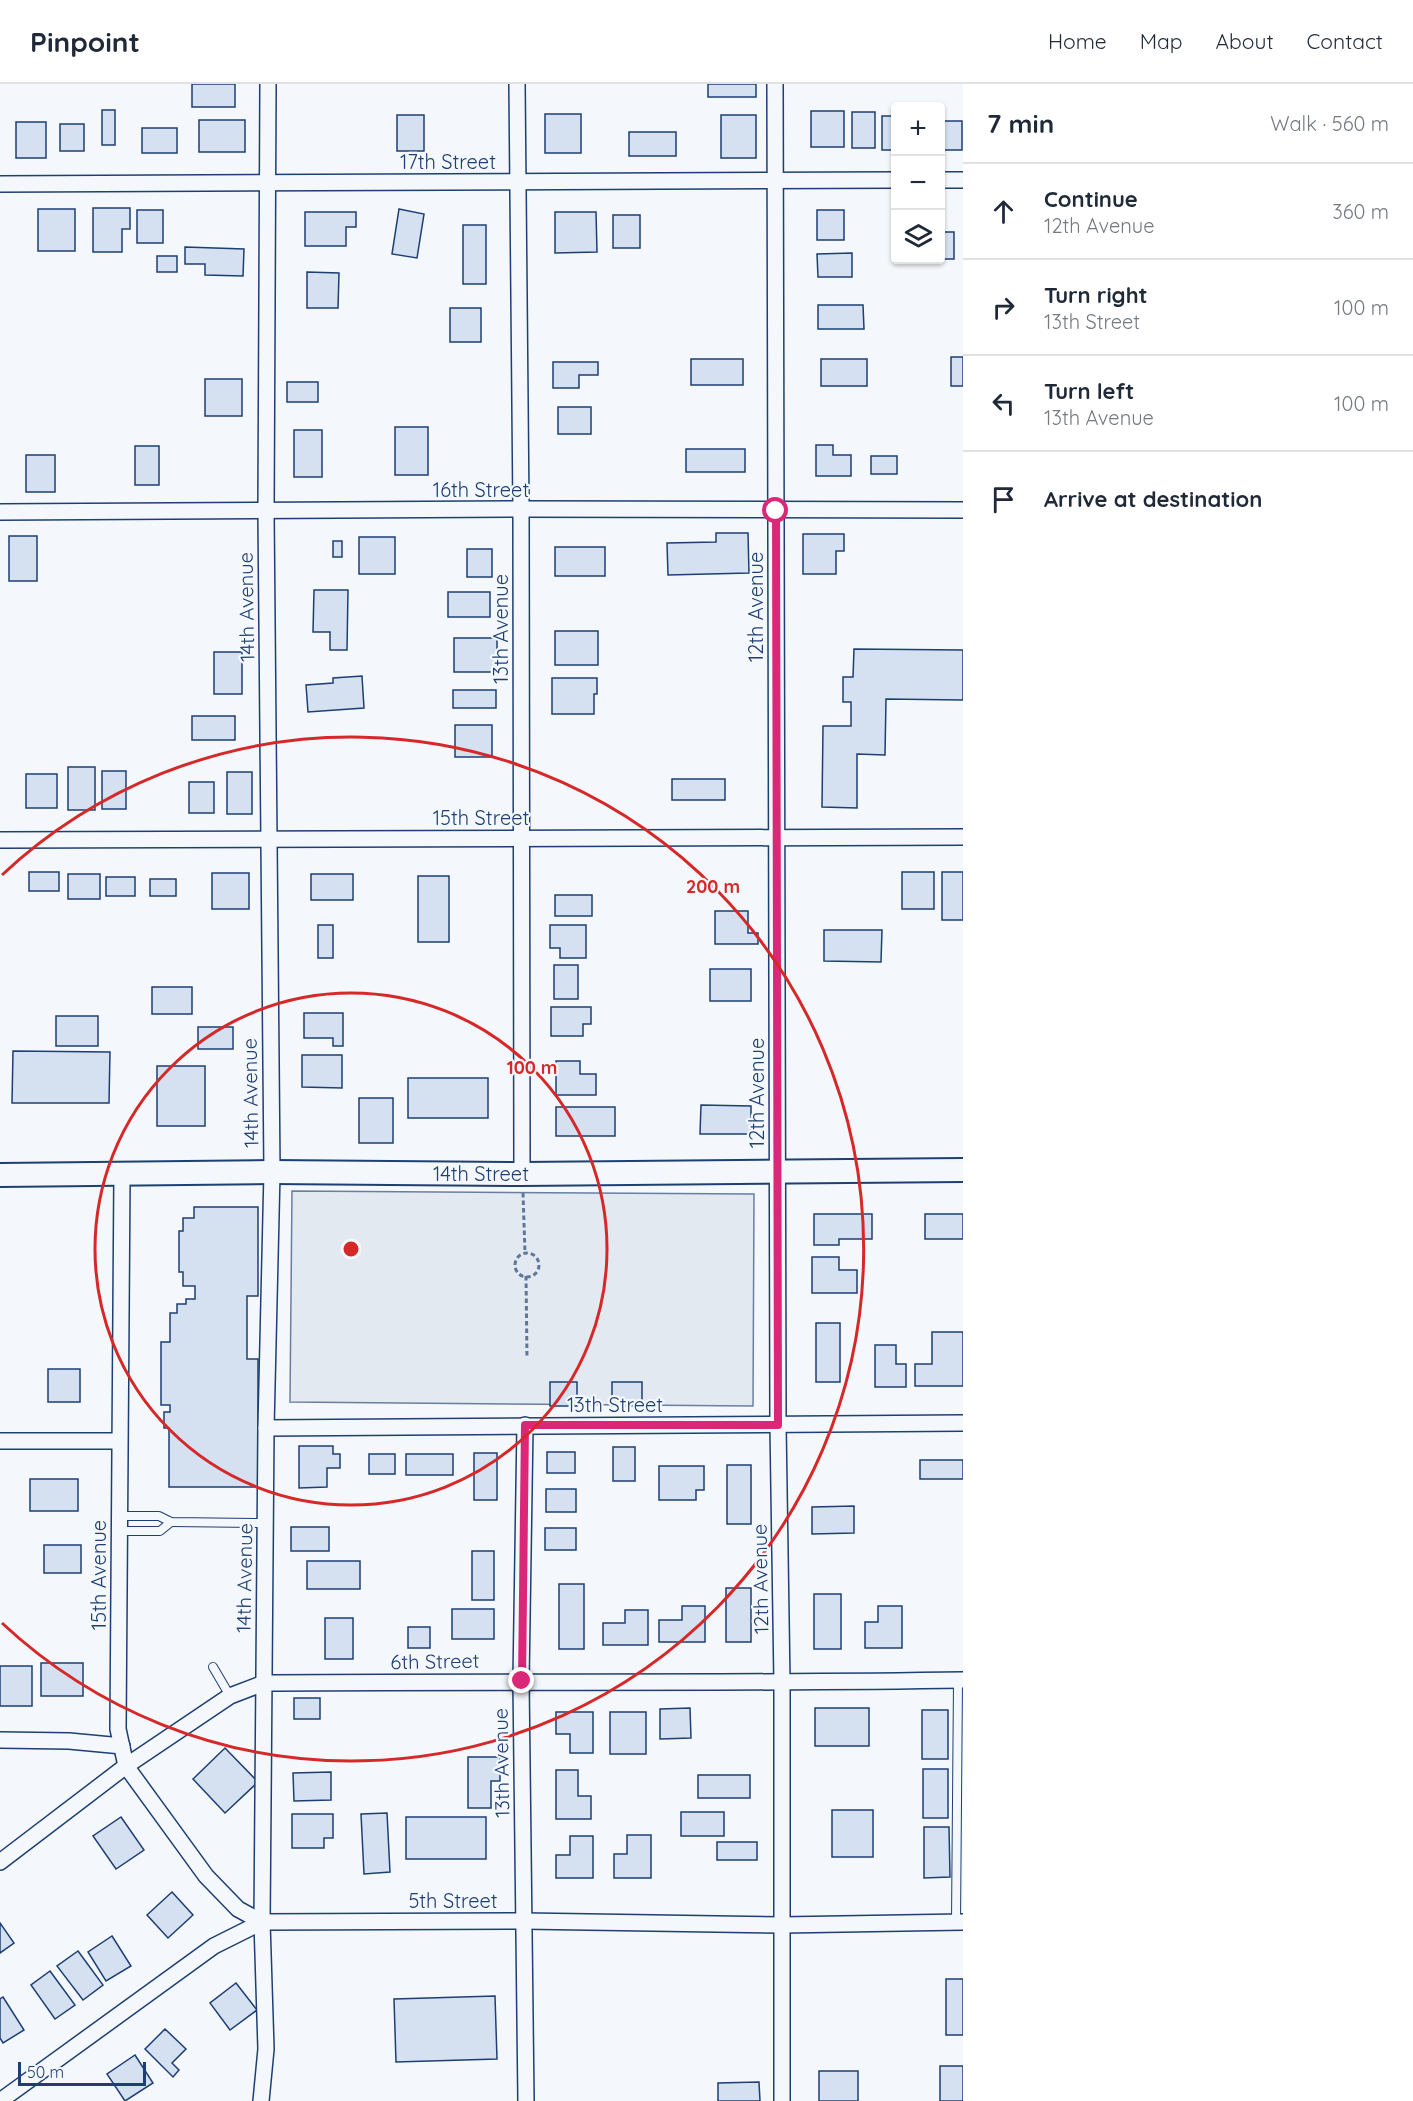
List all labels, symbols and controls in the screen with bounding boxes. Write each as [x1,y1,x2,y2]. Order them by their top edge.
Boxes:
text: Pinpoint [30,24,140,59]
text: Home [1048,28,1107,54]
text: Map [1140,28,1183,54]
text: About [1216,28,1274,54]
text: Contact [1307,28,1383,54]
map controls [891,102,945,264]
button: + [891,102,945,156]
text: 7 min [987,107,1054,140]
text: Walk · 560 m [1270,111,1389,136]
street label: 17th Street [400,149,496,174]
button: − [891,156,945,210]
text: Continue [1044,185,1138,213]
icon: ahead [987,195,1020,228]
text: 360 m [1332,199,1389,224]
button: layers [891,210,945,264]
text: 12th Avenue [1044,213,1154,238]
text: Turn right [1044,281,1148,309]
icon: right [987,291,1020,324]
text: 100 m [1334,295,1389,320]
text: 13th Street [1044,309,1140,334]
text: Turn left [1044,377,1134,405]
icon: left [987,387,1020,420]
text: 100 m [1334,391,1389,416]
text: 13th Avenue [1044,405,1154,430]
street label: 16th Street [433,477,529,502]
icon: arrive [987,483,1020,516]
text: Arrive at destination [1044,485,1262,513]
route start [762,497,788,523]
street label: 14th Avenue [233,552,259,662]
street label: 12th Avenue [743,552,768,662]
street label: 13th Avenue [488,574,513,684]
street label: 15th Street [433,805,529,830]
text: 200 m [686,875,740,898]
street label: 14th Avenue [237,1038,263,1148]
street label: 12th Avenue [744,1038,769,1148]
text: 100 m [507,1056,557,1079]
street label: 14th Street [433,1161,529,1186]
centre of rings [341,1239,361,1259]
street label: 13th Street [567,1392,663,1417]
street label: 15th Avenue [86,1520,111,1630]
street label: 14th Avenue [231,1523,257,1633]
street label: 12th Avenue [747,1524,773,1634]
street label: 6th Street [390,1648,480,1674]
route end [508,1667,534,1693]
street label: 13th Avenue [488,1708,514,1818]
street label: 5th Street [408,1888,498,1913]
scale bar [18,2059,146,2086]
text: 50 m [27,2062,64,2082]

